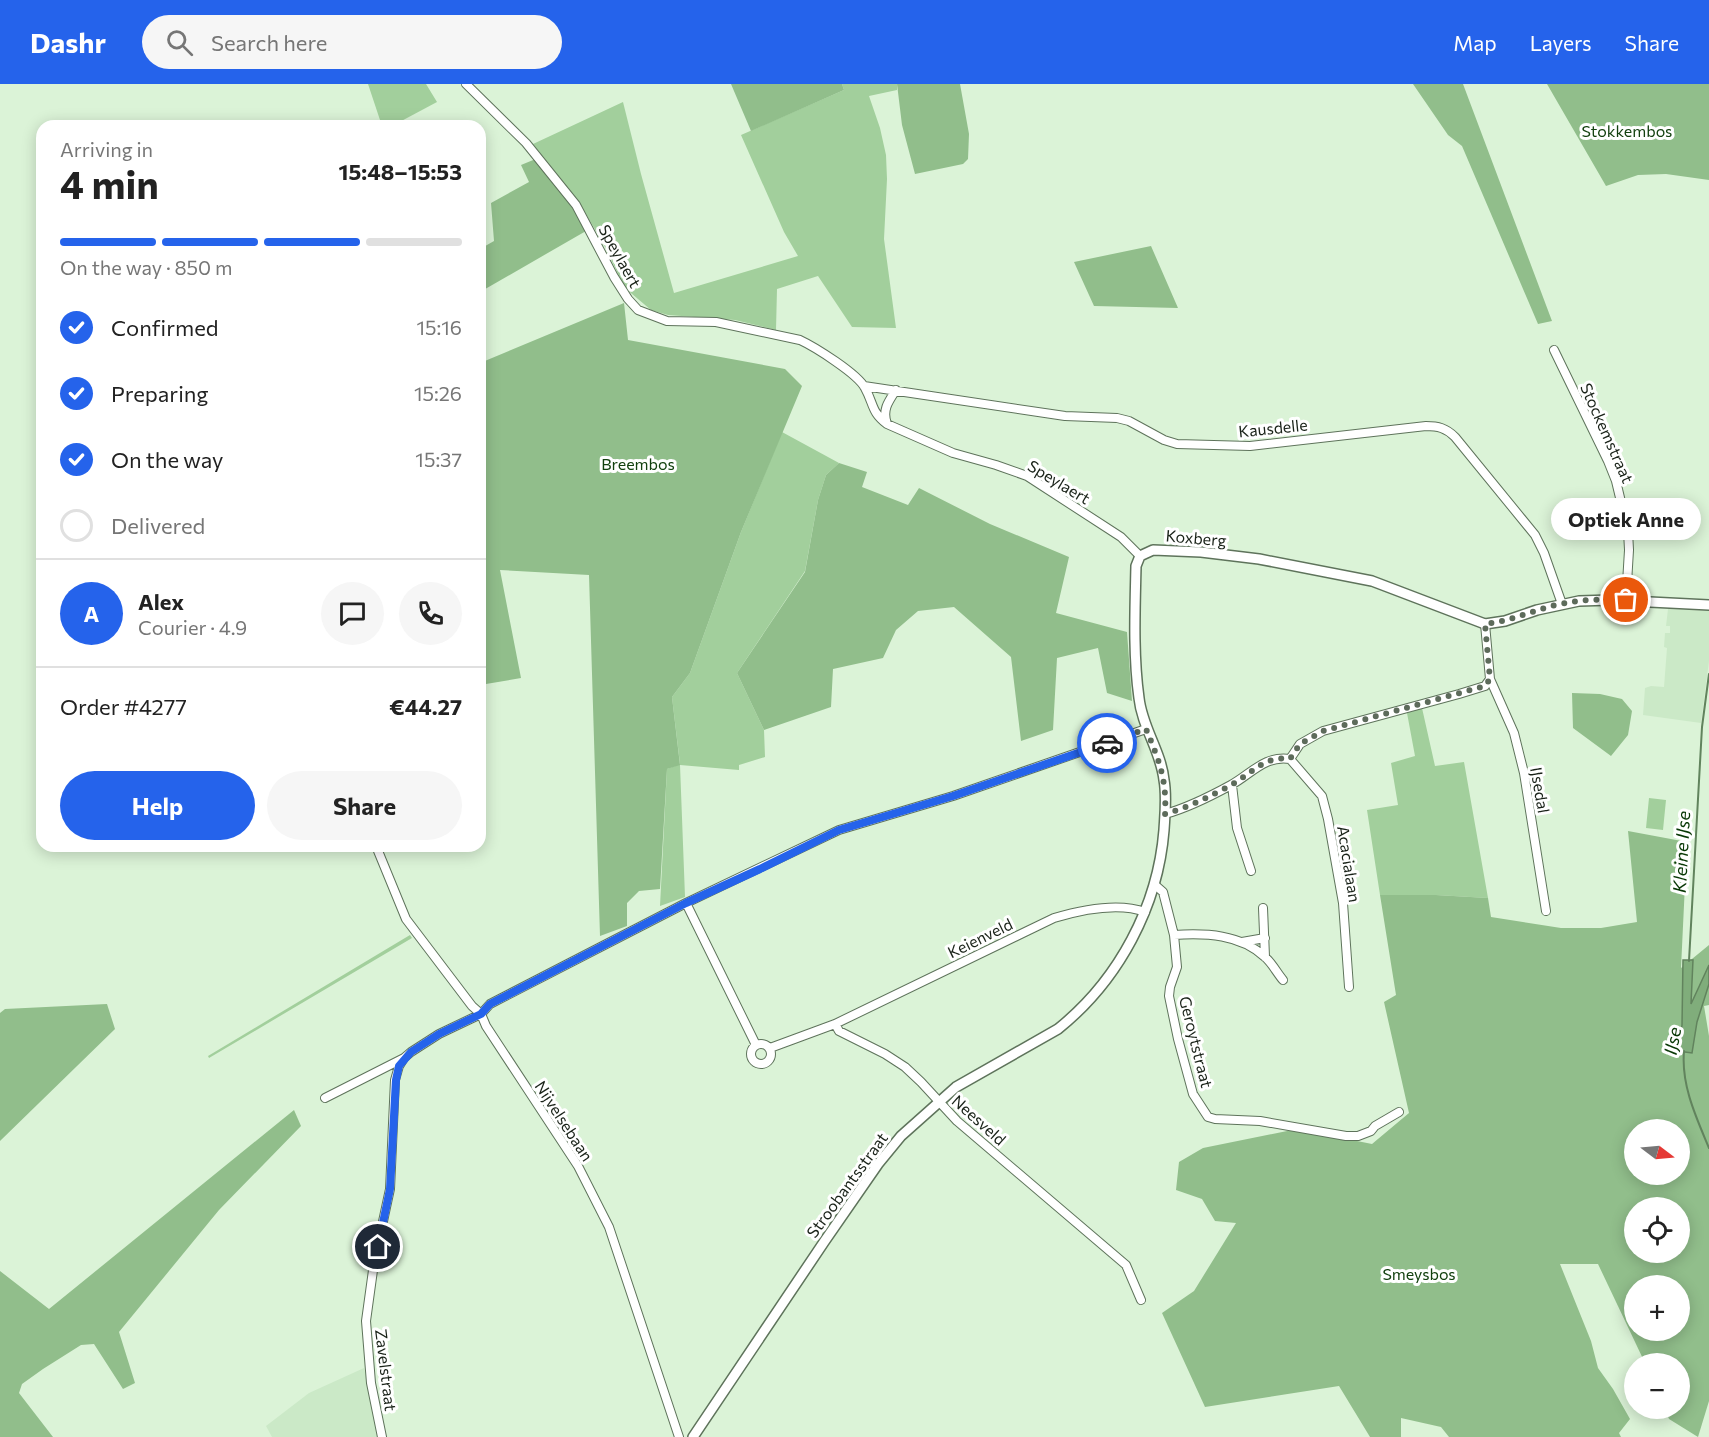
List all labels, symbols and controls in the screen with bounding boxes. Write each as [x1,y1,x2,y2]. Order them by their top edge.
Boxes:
search box [142,15,562,69]
text: Dashr [30,25,106,59]
icon: search [163,26,196,59]
text: Search here [211,29,327,56]
text: Map [1453,30,1497,55]
text: Layers [1530,30,1592,55]
text: Share [1625,30,1679,55]
park label: Stokkembos [1582,121,1672,140]
text: Arriving in [60,137,153,161]
text: 15:48–15:53 [339,158,462,185]
text: 4 min [60,159,159,207]
street label: Speylaert [595,221,646,291]
text: On the way · 850 m [60,255,232,279]
icon: check [60,311,93,344]
text: Confirmed [111,314,218,341]
text: 15:16 [417,315,462,339]
icon: check [60,377,93,410]
text: Preparing [111,380,208,407]
street label: Stockemstraat [1577,380,1638,486]
text: 15:26 [414,381,462,405]
street label: Kausdelle [1237,414,1309,441]
icon: check [60,443,93,476]
text: On the way [111,446,223,473]
text: 15:37 [415,447,462,471]
park label: Breembos [601,454,675,473]
street label: Speylaert [1025,456,1094,508]
callout: Optiek Anne [1551,498,1701,540]
text: Optiek Anne [1568,507,1684,531]
text: Delivered [111,512,205,539]
street label: Koxberg [1165,525,1227,550]
pin [1600,574,1651,625]
button: chat [321,582,384,645]
button: phone [399,582,462,645]
icon: bag [1609,583,1642,616]
text: Alex [138,588,184,615]
text: A [84,600,99,627]
text: Courier · 4.9 [138,615,247,639]
text: Order #4277 [60,693,187,720]
text: €44.27 [389,693,462,720]
courier [1077,713,1137,773]
icon: car [1091,727,1124,760]
street label: IJsedal [1527,765,1554,814]
button: Help [60,771,255,840]
button: Share [267,771,462,840]
water label: Kleine IJse [1668,810,1694,893]
street label: Acacialaan [1334,824,1365,904]
street label: Keienveld [944,914,1015,961]
street label: Geroytstraat [1176,994,1217,1090]
water label: IJse [1659,1025,1685,1057]
street label: Nijvelsebaan [531,1077,597,1164]
street label: Neesveld [949,1091,1010,1149]
north arrow [1624,1119,1690,1185]
map controls [1624,1119,1690,1419]
street label: Stroobantsstraat [802,1128,891,1241]
button: locate [1624,1197,1690,1263]
pin [352,1221,403,1272]
icon: home [361,1230,394,1263]
park label: Smeysbos [1382,1264,1456,1283]
button: + [1624,1275,1690,1341]
street label: Zavelstraat [372,1328,401,1413]
button: − [1624,1353,1690,1419]

